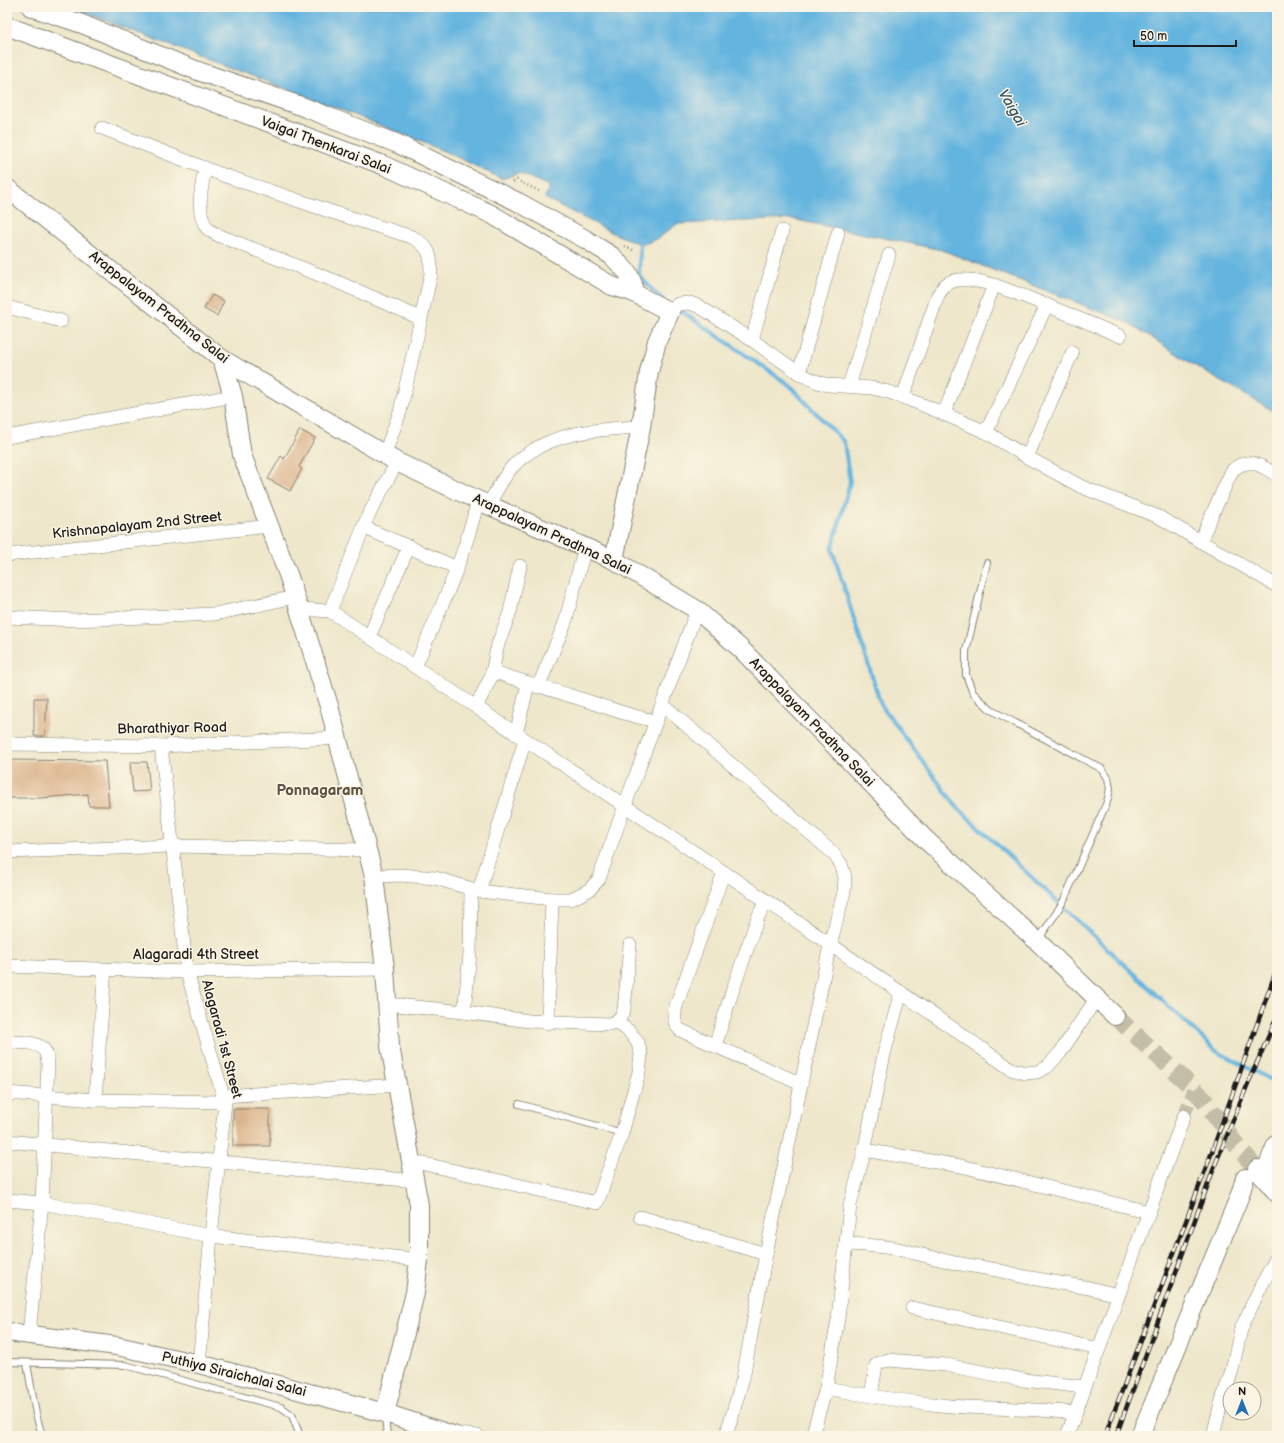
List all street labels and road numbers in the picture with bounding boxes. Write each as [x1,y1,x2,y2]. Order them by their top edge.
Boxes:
street label: Vaigai Thenkarai Salai [259,112,393,178]
street label: Arappalayam Pradhna Salai [86,247,232,367]
street label: Arappalayam Pradhna Salai [470,490,634,578]
street label: Krishnapalayam 2nd Street [51,508,223,542]
street label: Arappalayam Pradhna Salai [746,654,878,790]
street label: Bharathiyar Road [117,719,227,737]
street label: Alagaradi 4th Street [133,946,260,963]
street label: Alagaradi 1st Street [198,978,246,1101]
street label: Puthiya Siraichalai Salai [160,1348,308,1400]

